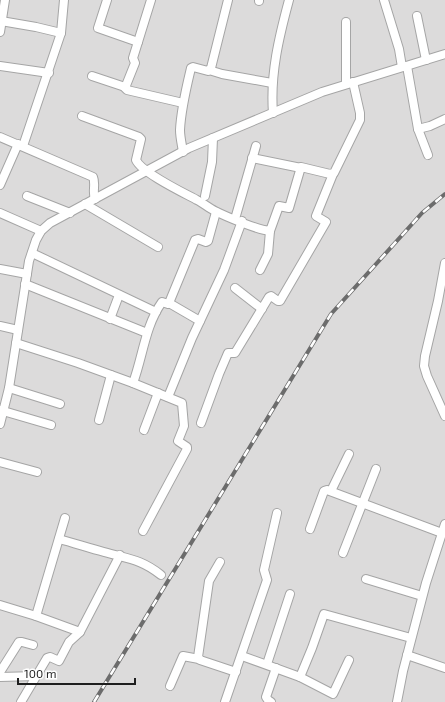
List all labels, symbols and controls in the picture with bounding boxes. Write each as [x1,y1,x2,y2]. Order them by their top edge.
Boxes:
scale bar [18,660,135,686]
text: 100 m [24,666,56,680]

